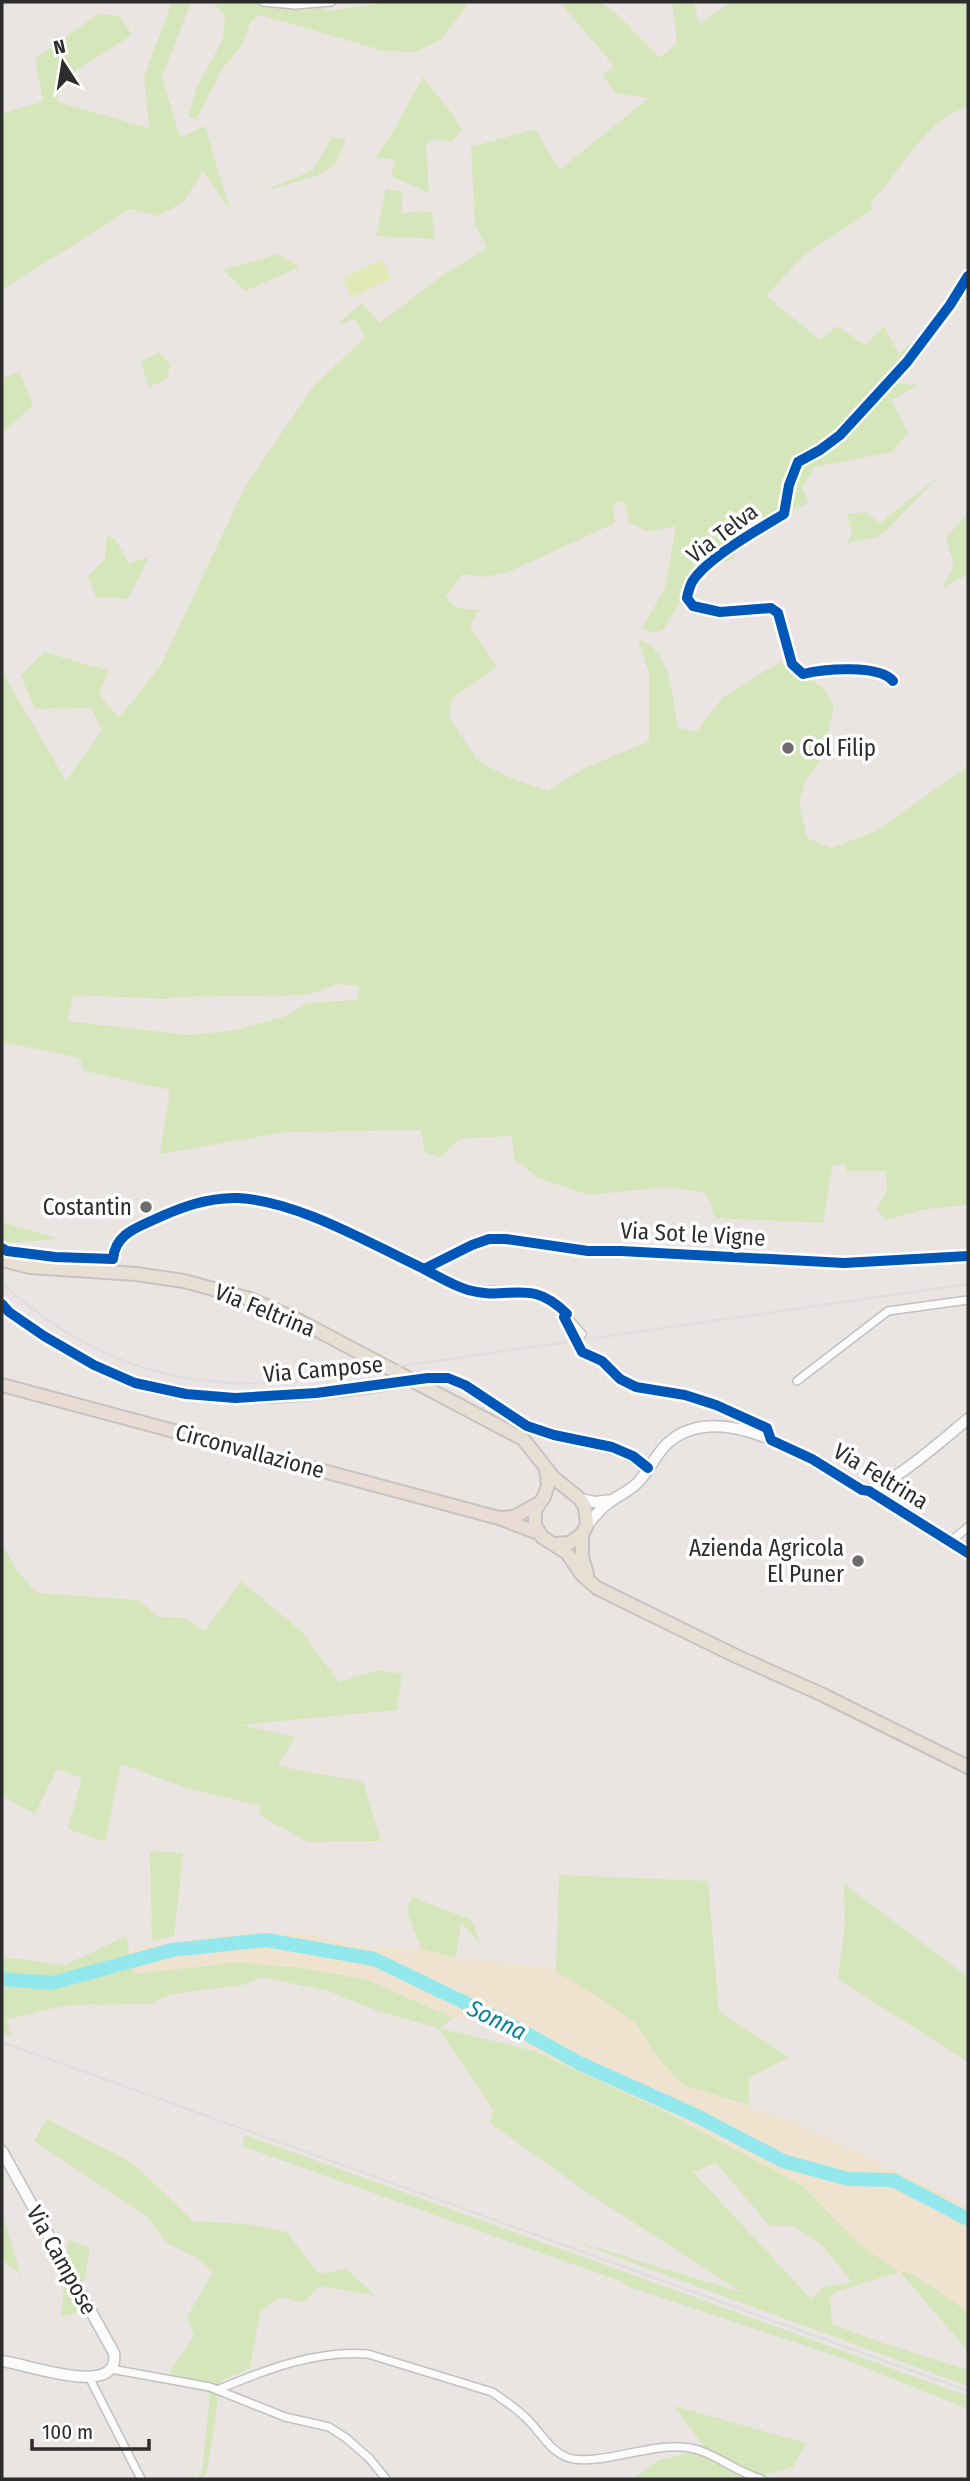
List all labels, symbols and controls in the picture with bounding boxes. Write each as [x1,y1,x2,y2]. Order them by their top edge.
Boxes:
north arrow [28,28,98,98]
text: N [52,34,68,59]
street label: Via Telva [681,497,763,569]
place label: Col Filip [802,734,876,762]
marker: Col Filip [780,740,796,756]
place label: Costantin [43,1193,132,1221]
marker: Costantin [138,1199,154,1215]
street label: Via Sot le Vigne [620,1216,766,1252]
street label: Via Feltrina [211,1277,319,1343]
street label: Via Campose [262,1350,384,1388]
street label: Circonvallazione [172,1418,328,1484]
street label: Via Feltrina [829,1437,933,1515]
place label: Azienda Agricola El Puner [689,1534,844,1588]
marker: Azienda Agricola El Puner [850,1553,866,1569]
water label: Sonna [462,1993,531,2046]
street label: Via Campose [21,2201,103,2319]
scale bar [32,2408,149,2452]
text: 100 m [42,2419,93,2445]

